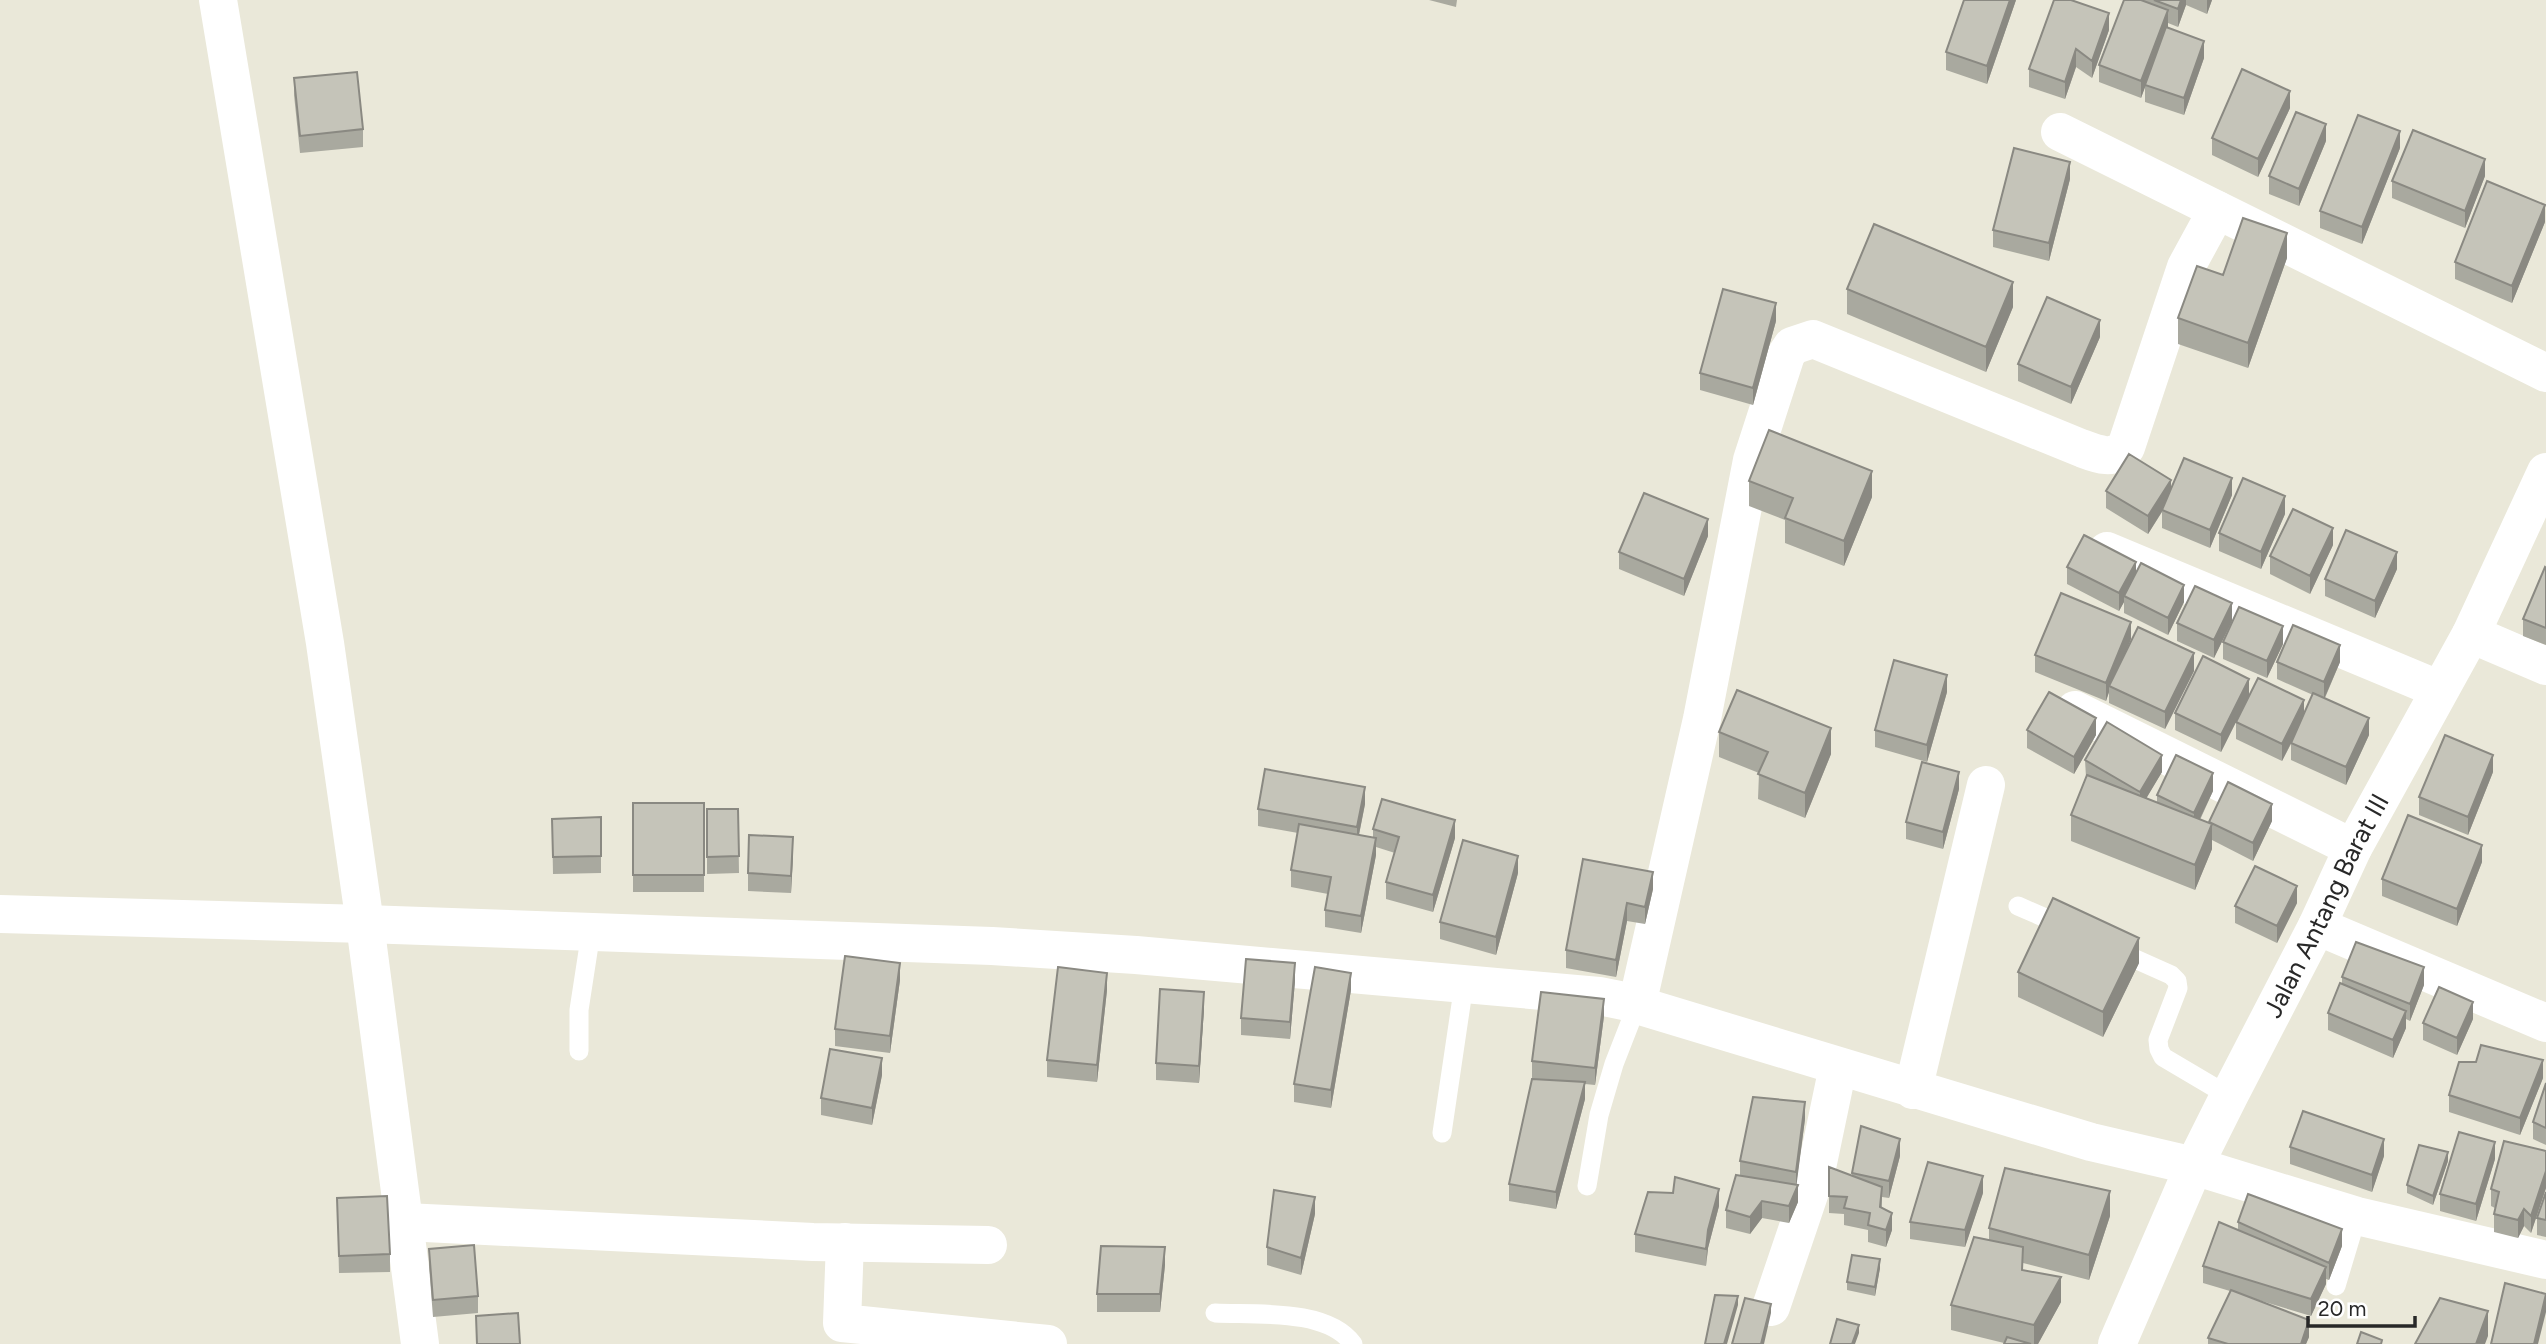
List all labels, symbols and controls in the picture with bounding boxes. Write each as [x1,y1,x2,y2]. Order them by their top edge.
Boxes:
street label: Jalan Antang Barat III [2256,788,2396,1023]
scale bar [2308,1284,2415,1328]
text: 20 m [2318,1296,2366,1321]

